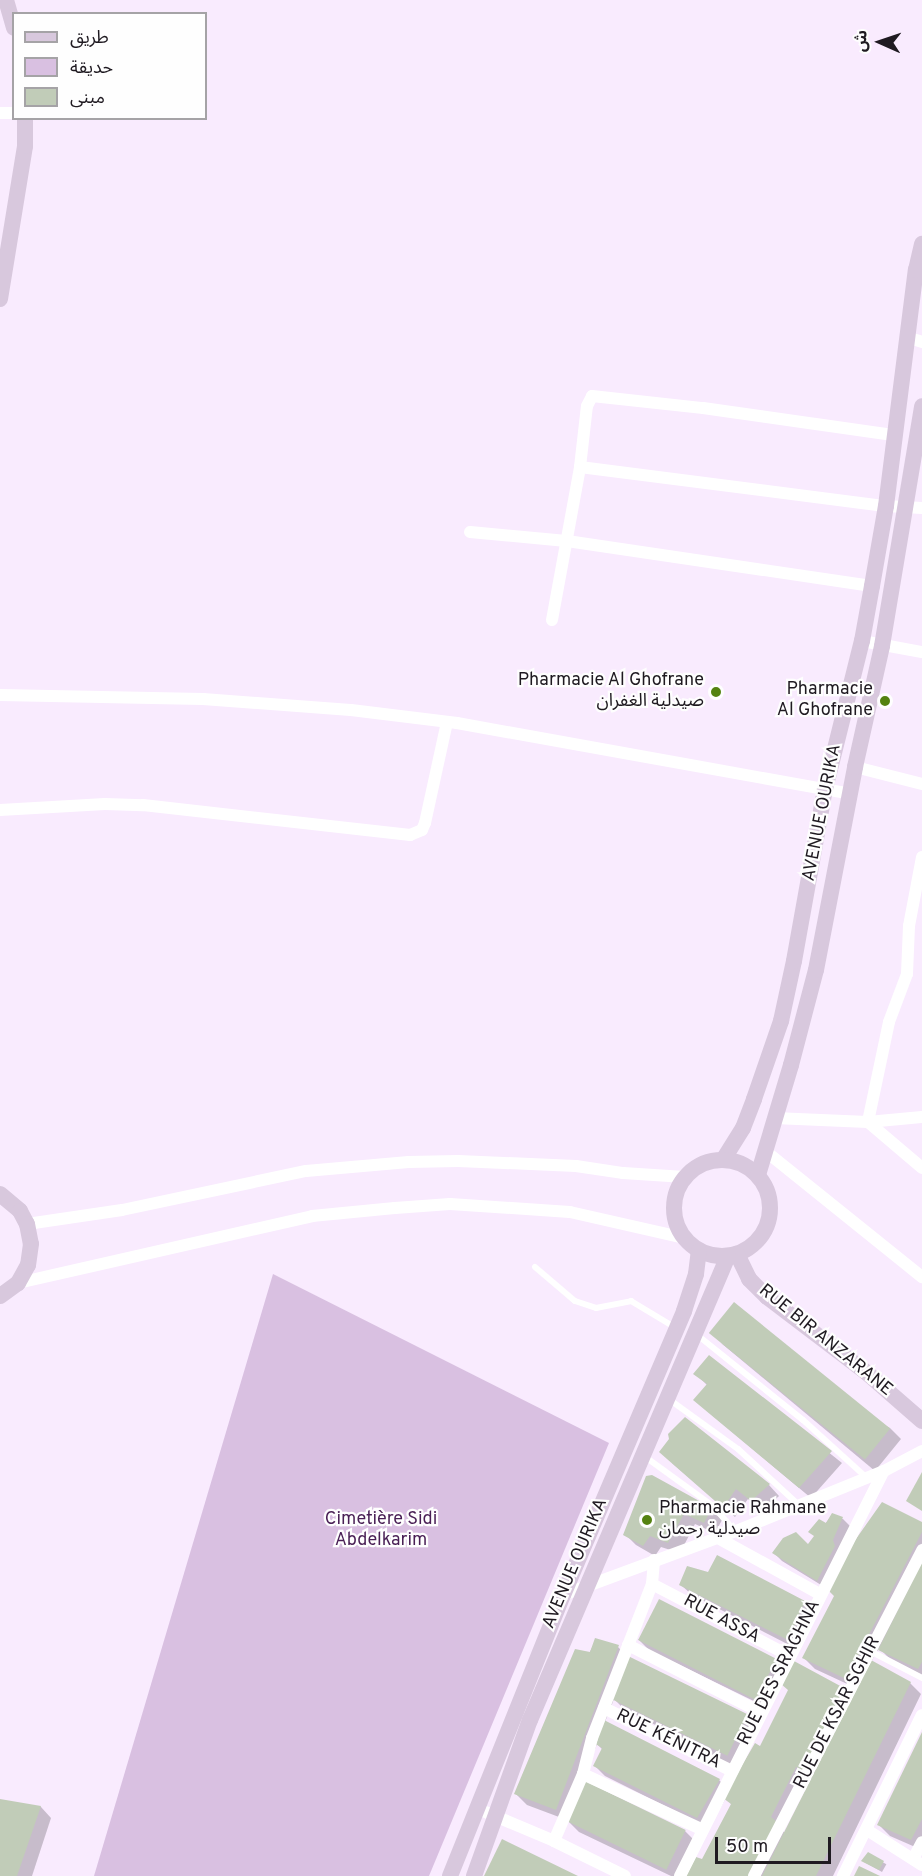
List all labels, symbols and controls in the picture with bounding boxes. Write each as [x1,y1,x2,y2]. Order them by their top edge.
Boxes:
legend [12,12,207,120]
north arrow [850,12,910,72]
text: طريق [70,27,109,50]
text: ش [851,30,873,53]
text: حديقة [70,57,113,80]
text: مبنى [70,87,105,110]
place label: Pharmacie Al Ghofrane صيدلية الغفران [517,671,704,714]
place label: Pharmacie Al Ghofrane [777,680,873,722]
marker: Pharmacie Al Ghofrane صيدلية الغفران [709,685,723,699]
marker: Pharmacie Al Ghofrane [878,694,892,708]
street label: AVENUE OURIKA [799,743,847,883]
street label: RUE BIR ANZARANE [753,1280,897,1402]
street label: AVENUE OURIKA [539,1496,613,1632]
place label: Pharmacie Rahmane صيدلية رحمان [659,1499,826,1541]
park label: Cimetière Sidi Abdelkarim [325,1510,437,1552]
marker: Pharmacie Rahmane صيدلية رحمان [640,1513,654,1527]
street label: RUE ASSA [679,1591,763,1649]
street label: RUE DES SRAGHNA [734,1597,826,1749]
street label: RUE DE KSAR SGHIR [790,1633,886,1793]
street label: RUE KÉNITRA [612,1705,724,1775]
scale bar [718,1825,834,1863]
text: 50 m [726,1836,768,1859]

